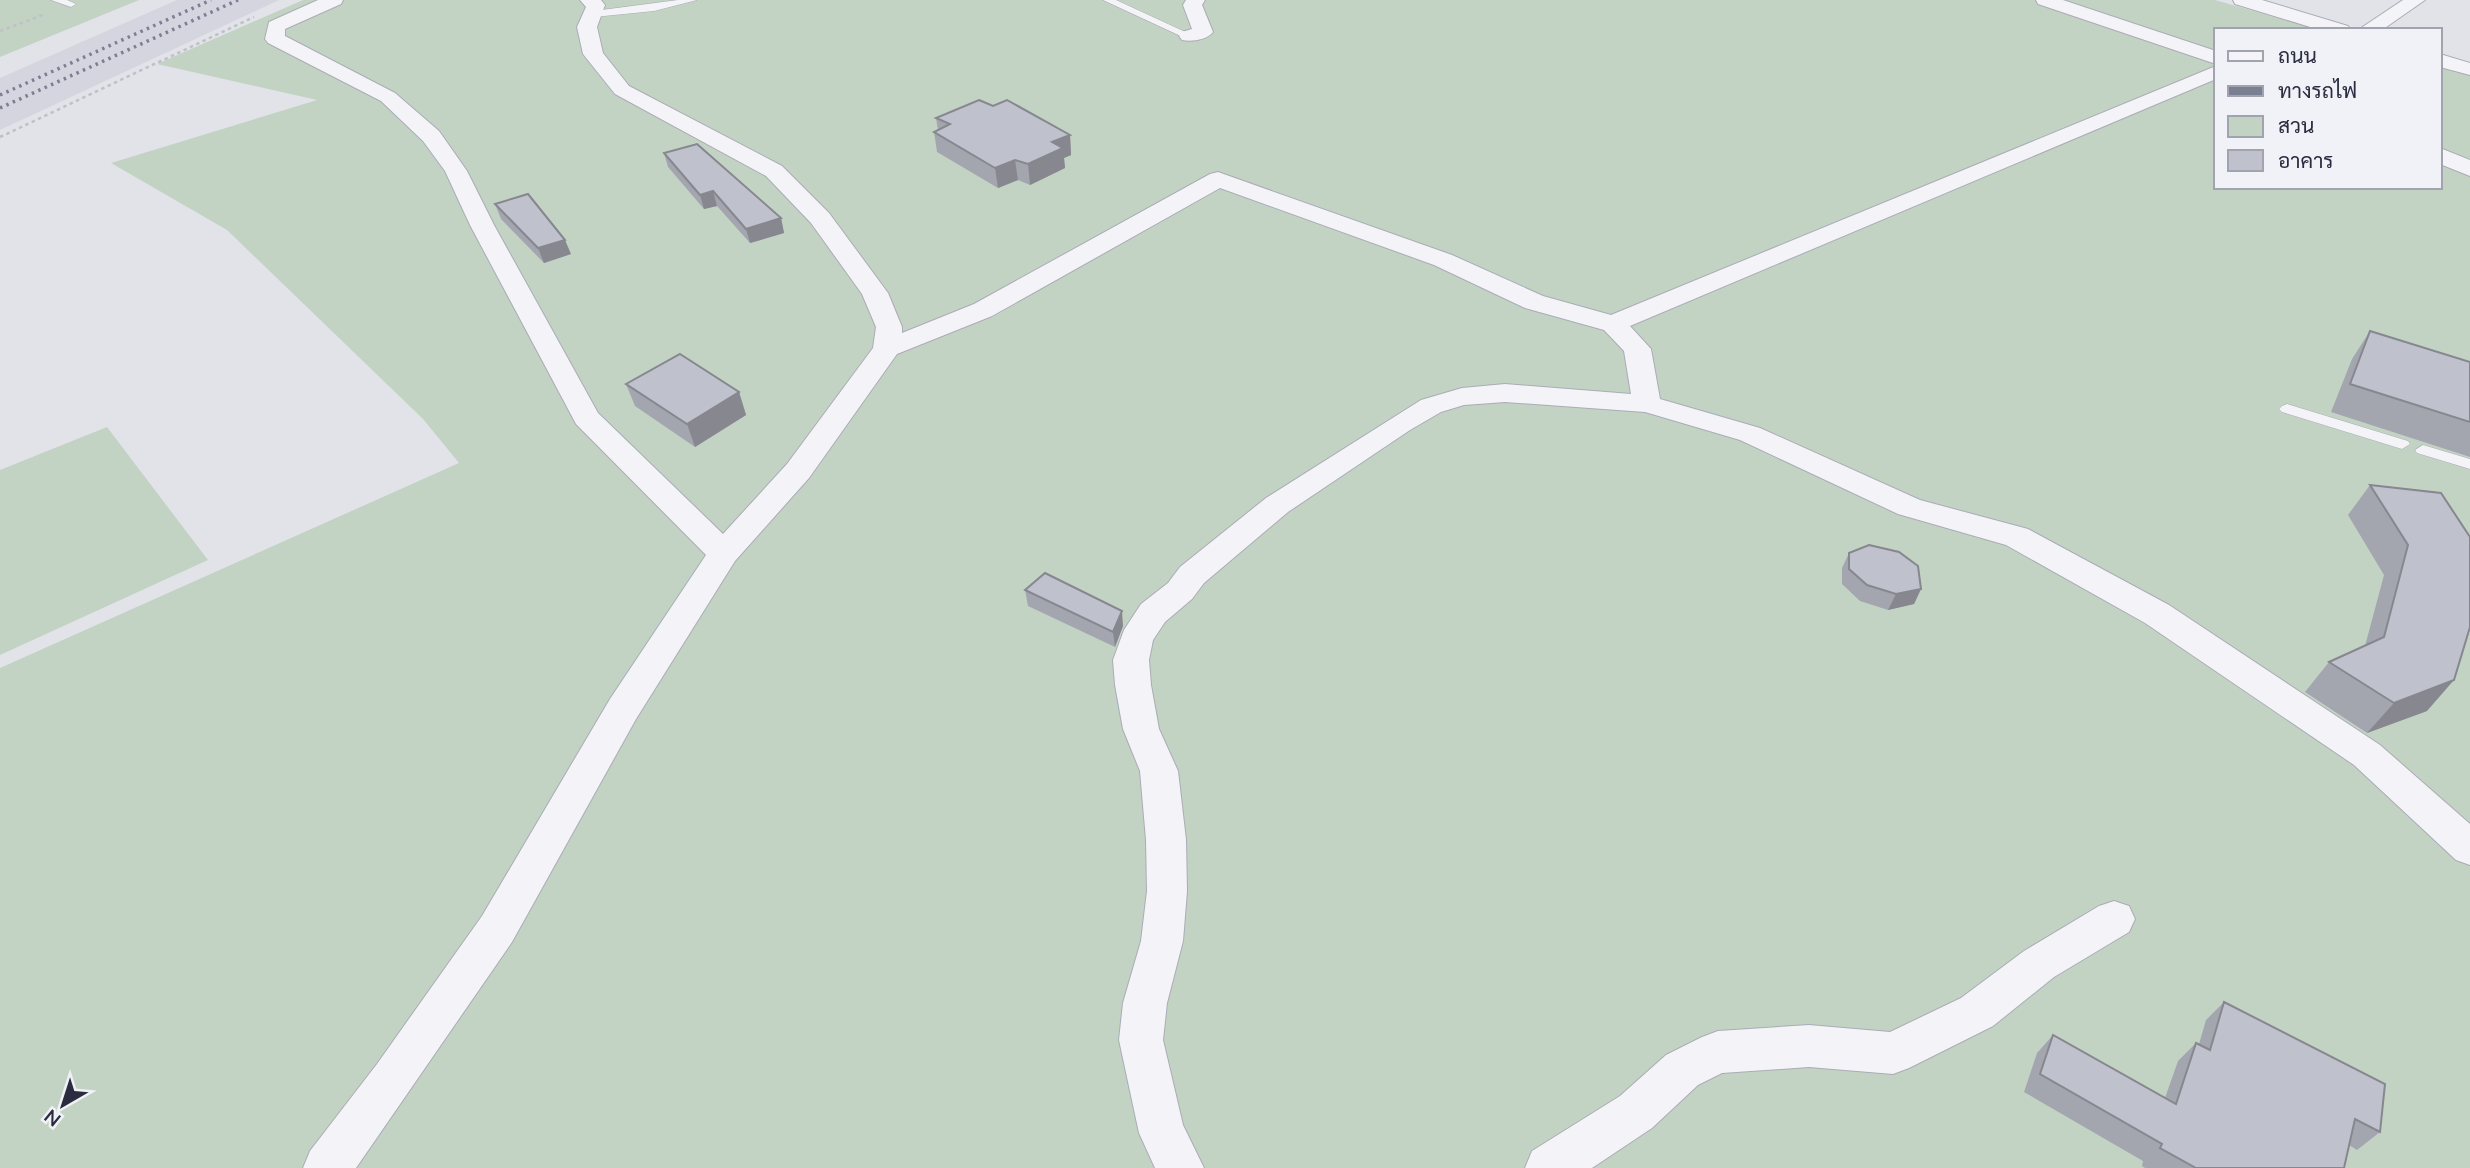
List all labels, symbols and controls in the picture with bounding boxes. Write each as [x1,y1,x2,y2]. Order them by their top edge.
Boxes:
legend [2214,28,2442,189]
text: ถนน [2278,42,2317,68]
text: ทางรถไฟ [2278,77,2357,103]
text: สวน [2278,112,2314,138]
text: อาคาร [2278,147,2334,173]
north arrow [28,1070,98,1140]
text: N [39,1104,65,1132]

